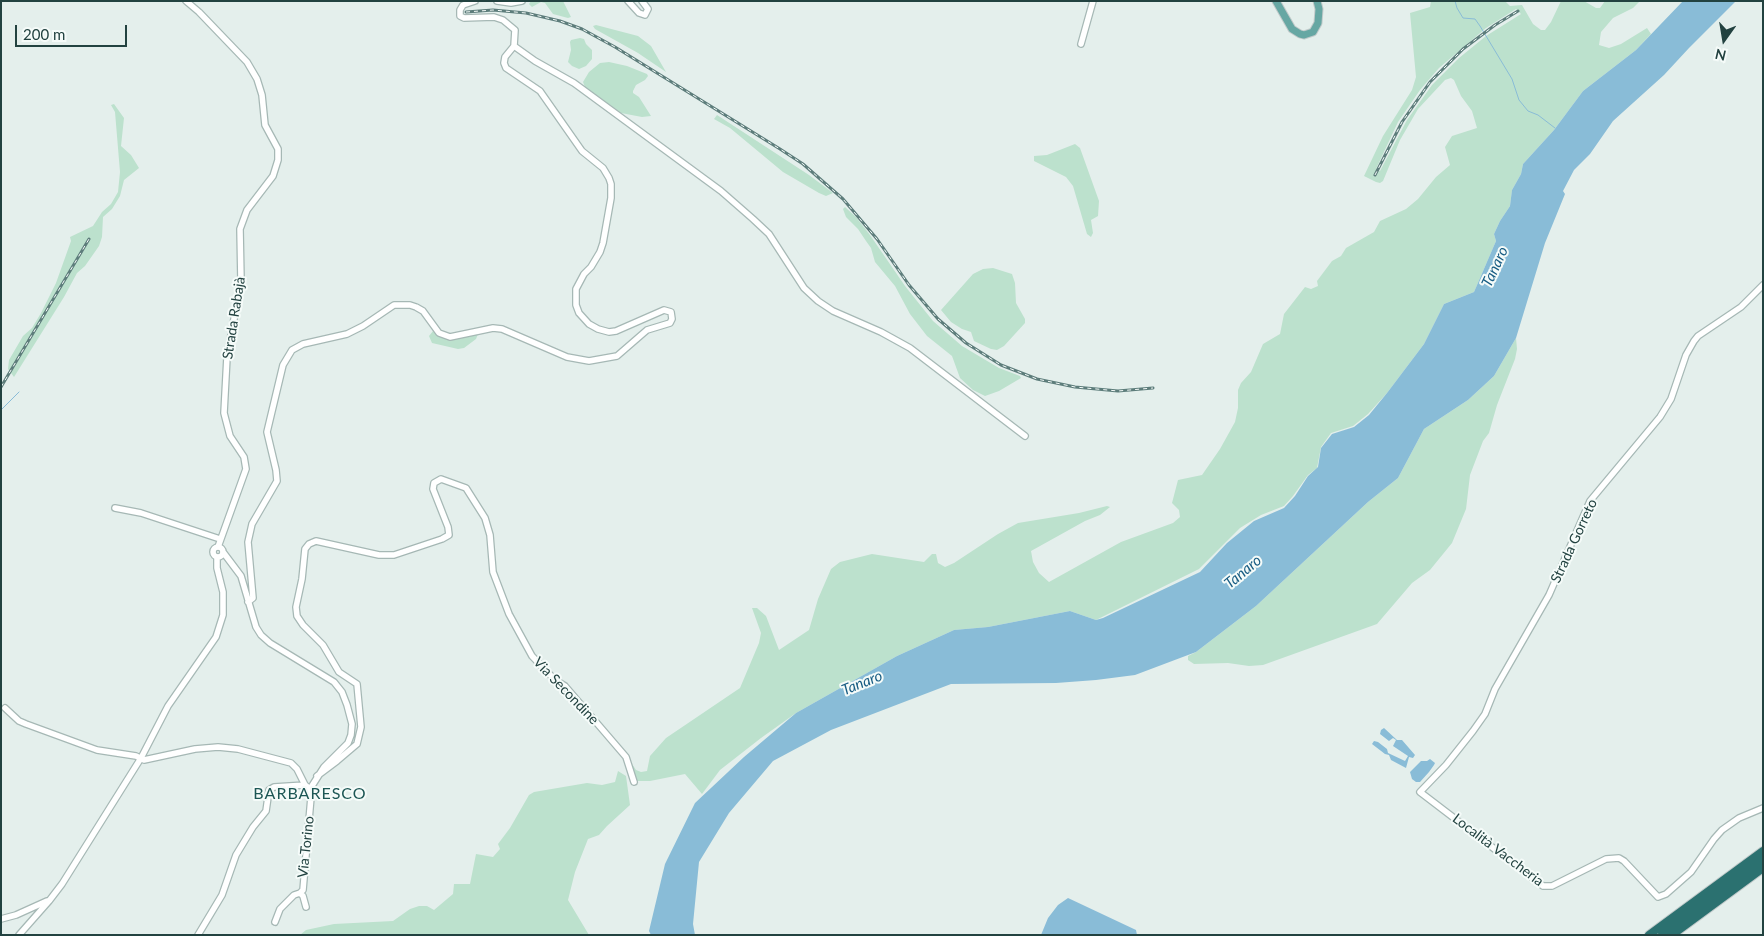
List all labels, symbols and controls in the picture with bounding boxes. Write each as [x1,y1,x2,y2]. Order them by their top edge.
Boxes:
scale bar [18,15,130,47]
north arrow [1699,15,1749,65]
text: 200 m [23,25,65,43]
text: N [1713,46,1728,65]
water label: Tanaro [1478,244,1512,290]
street label: Strada Rabajà [219,276,249,360]
street label: Strada Gorreto [1547,496,1601,586]
water label: Tanaro [1221,551,1265,593]
street label: Via Secondine [530,654,602,728]
water label: Tanaro [839,667,885,699]
district label: BARBARESCO [252,784,368,804]
street label: Località Vaccheria [1449,810,1547,890]
street label: Via Torino [294,815,318,879]

